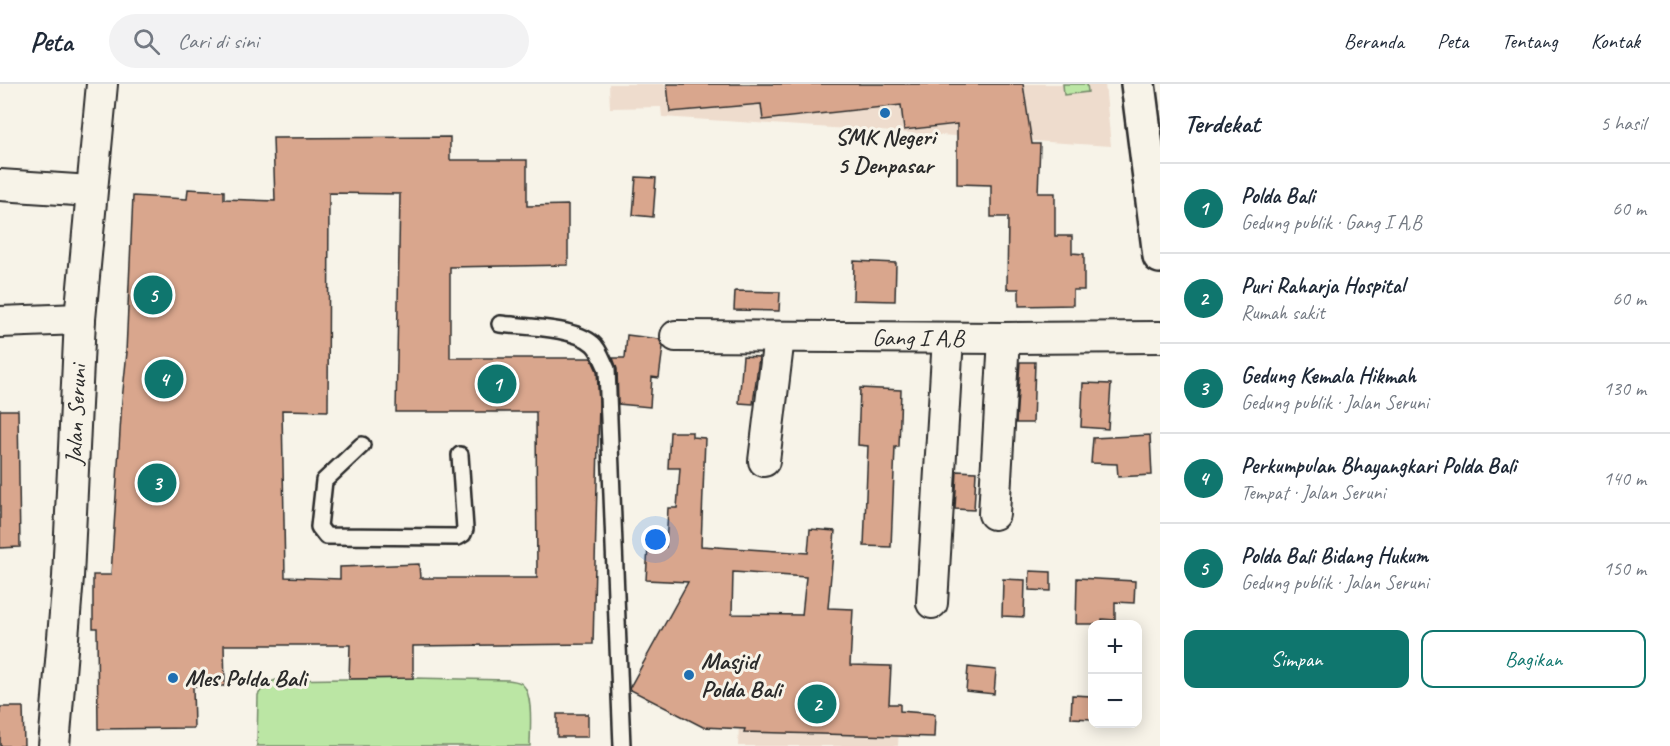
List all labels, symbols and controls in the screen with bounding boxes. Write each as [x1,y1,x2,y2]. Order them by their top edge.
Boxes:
search box [109,14,529,68]
text: Peta [30,24,73,59]
icon: search [130,25,163,58]
text: Cari di sini [178,27,259,55]
text: Beranda [1344,28,1404,54]
text: Peta [1437,28,1468,54]
text: Tentang [1501,28,1558,54]
text: Kontak [1591,28,1640,54]
marker: SMK Negeri 5 Denpasar [878,106,892,120]
text: Terdekat [1184,107,1260,140]
text: 5 hasil [1600,111,1646,136]
place label: SMK Negeri 5 Denpasar [835,122,938,180]
text: Polda Bali [1241,182,1315,210]
text: 1 [1199,196,1208,221]
text: 60 m [1612,196,1646,221]
text: Gedung publik · Gang I A,B [1241,210,1422,235]
pin: 5 [134,272,172,318]
text: Puri Raharja Hospital [1241,272,1405,300]
text: 2 [1199,286,1208,311]
text: 60 m [1612,286,1646,311]
text: Rumah sakit [1241,300,1325,325]
street label: Gang I A,B [872,322,966,353]
pin: 4 [144,356,184,402]
street label: Jalan Seruni [58,361,93,467]
pin: 1 [478,362,516,406]
text: Gedung Kemala Hikmah [1241,362,1416,390]
text: 3 [1199,376,1208,401]
text: 130 m [1603,376,1646,401]
text: Gedung publik · Jalan Seruni [1241,390,1428,415]
text: Perkumpulan Bhayangkari Polda Bali [1241,452,1516,480]
pin: 3 [138,460,176,506]
text: 4 [1199,466,1208,491]
text: 140 m [1603,466,1646,491]
text: Tempat · Jalan Seruni [1241,480,1385,505]
your location [641,525,670,554]
text: Polda Bali Bidang Hukum [1241,542,1428,570]
text: 5 [1199,556,1208,581]
text: 150 m [1603,556,1646,581]
text: Gedung publik · Jalan Seruni [1241,570,1428,595]
map controls [1088,620,1142,728]
button: + [1088,620,1142,674]
button: Simpan [1184,630,1409,688]
button: Bagikan [1421,630,1646,688]
place label: Masjid Polda Bali [701,646,785,704]
place label: Mes Polda Bali [185,663,310,693]
marker: Masjid Polda Bali [682,668,696,682]
marker: Mes Polda Bali [166,671,180,685]
button: − [1088,674,1142,728]
pin: 2 [798,682,836,726]

